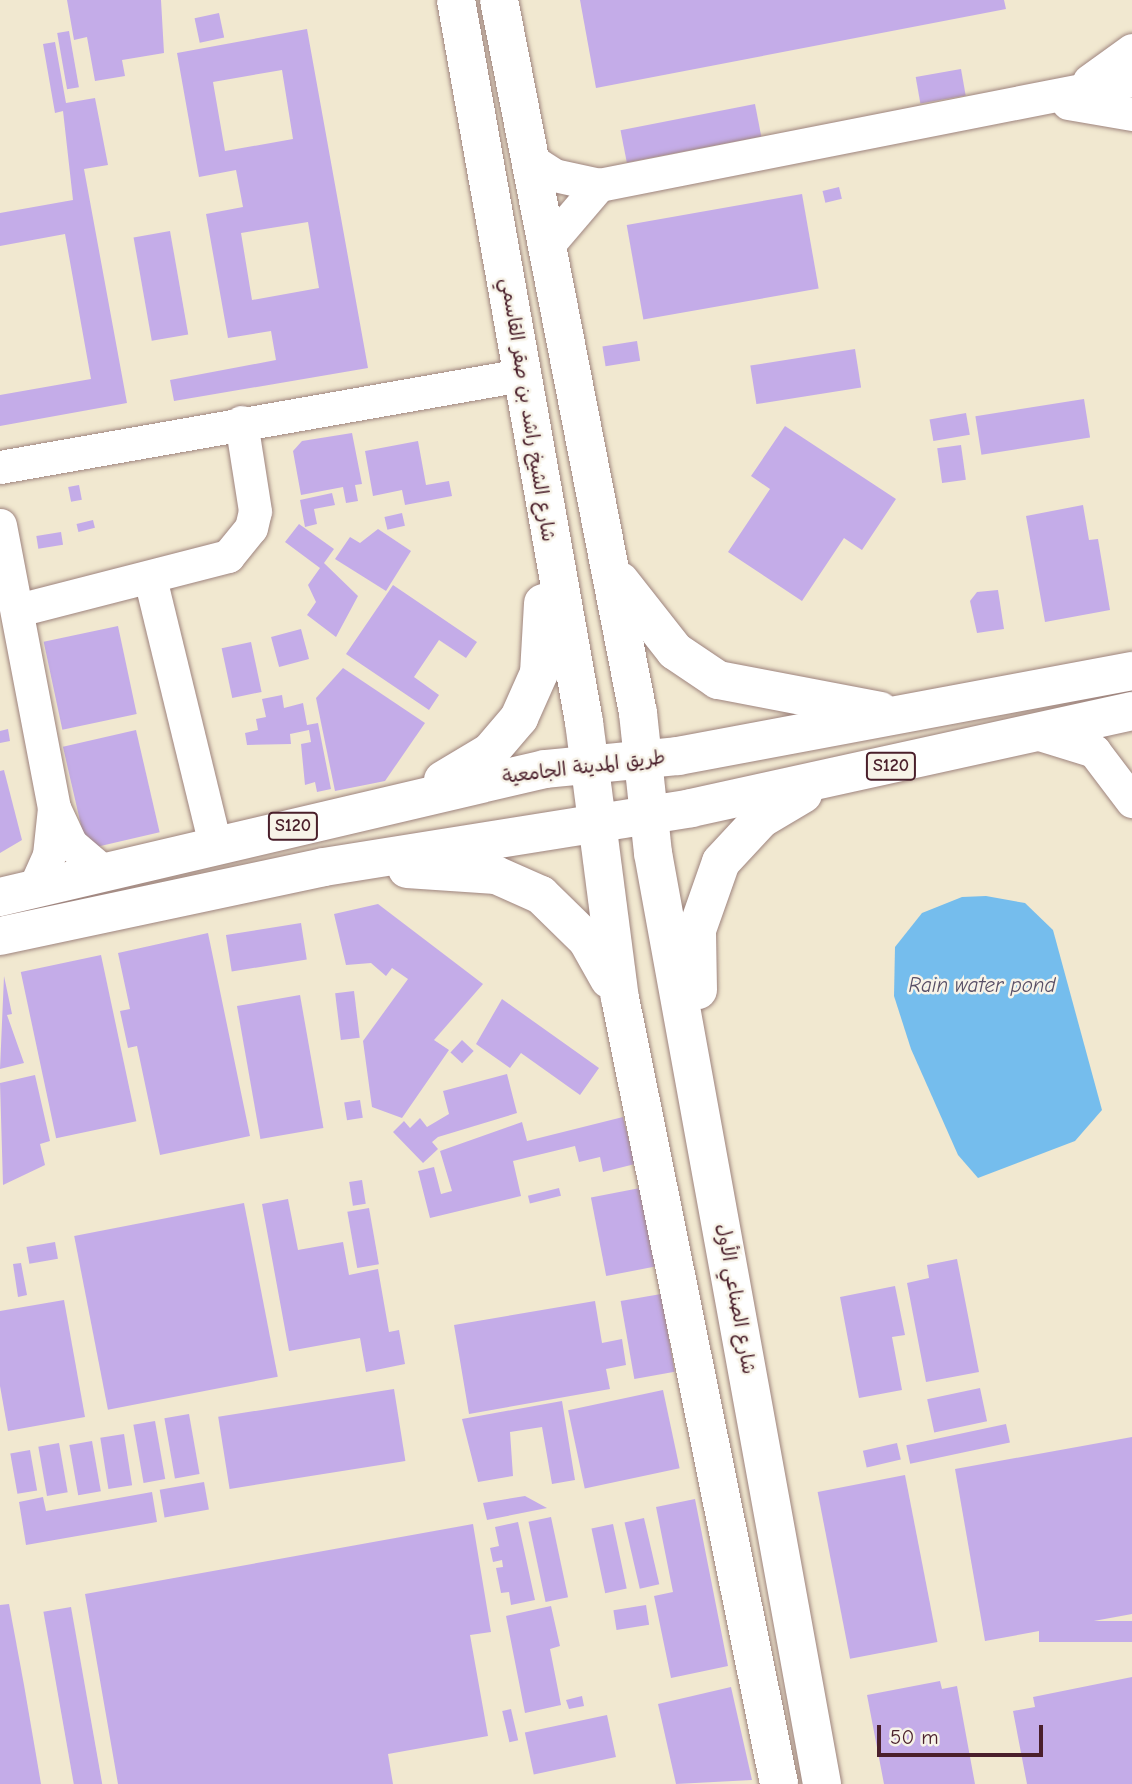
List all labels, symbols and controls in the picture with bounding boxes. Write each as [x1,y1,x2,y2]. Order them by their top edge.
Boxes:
street label: شارع الشيخ راشد بن صقر القاسمي [495,276,559,544]
street label: طريق المدينة الجامعية [501,747,667,789]
road number: S120 [865,752,917,780]
road number: S120 [267,812,319,840]
water label: Rain water pond [908,972,1056,998]
street label: شارع الصناعي الأول [711,1222,759,1376]
scale bar [880,1710,1046,1754]
text: 50 m [890,1725,939,1749]

